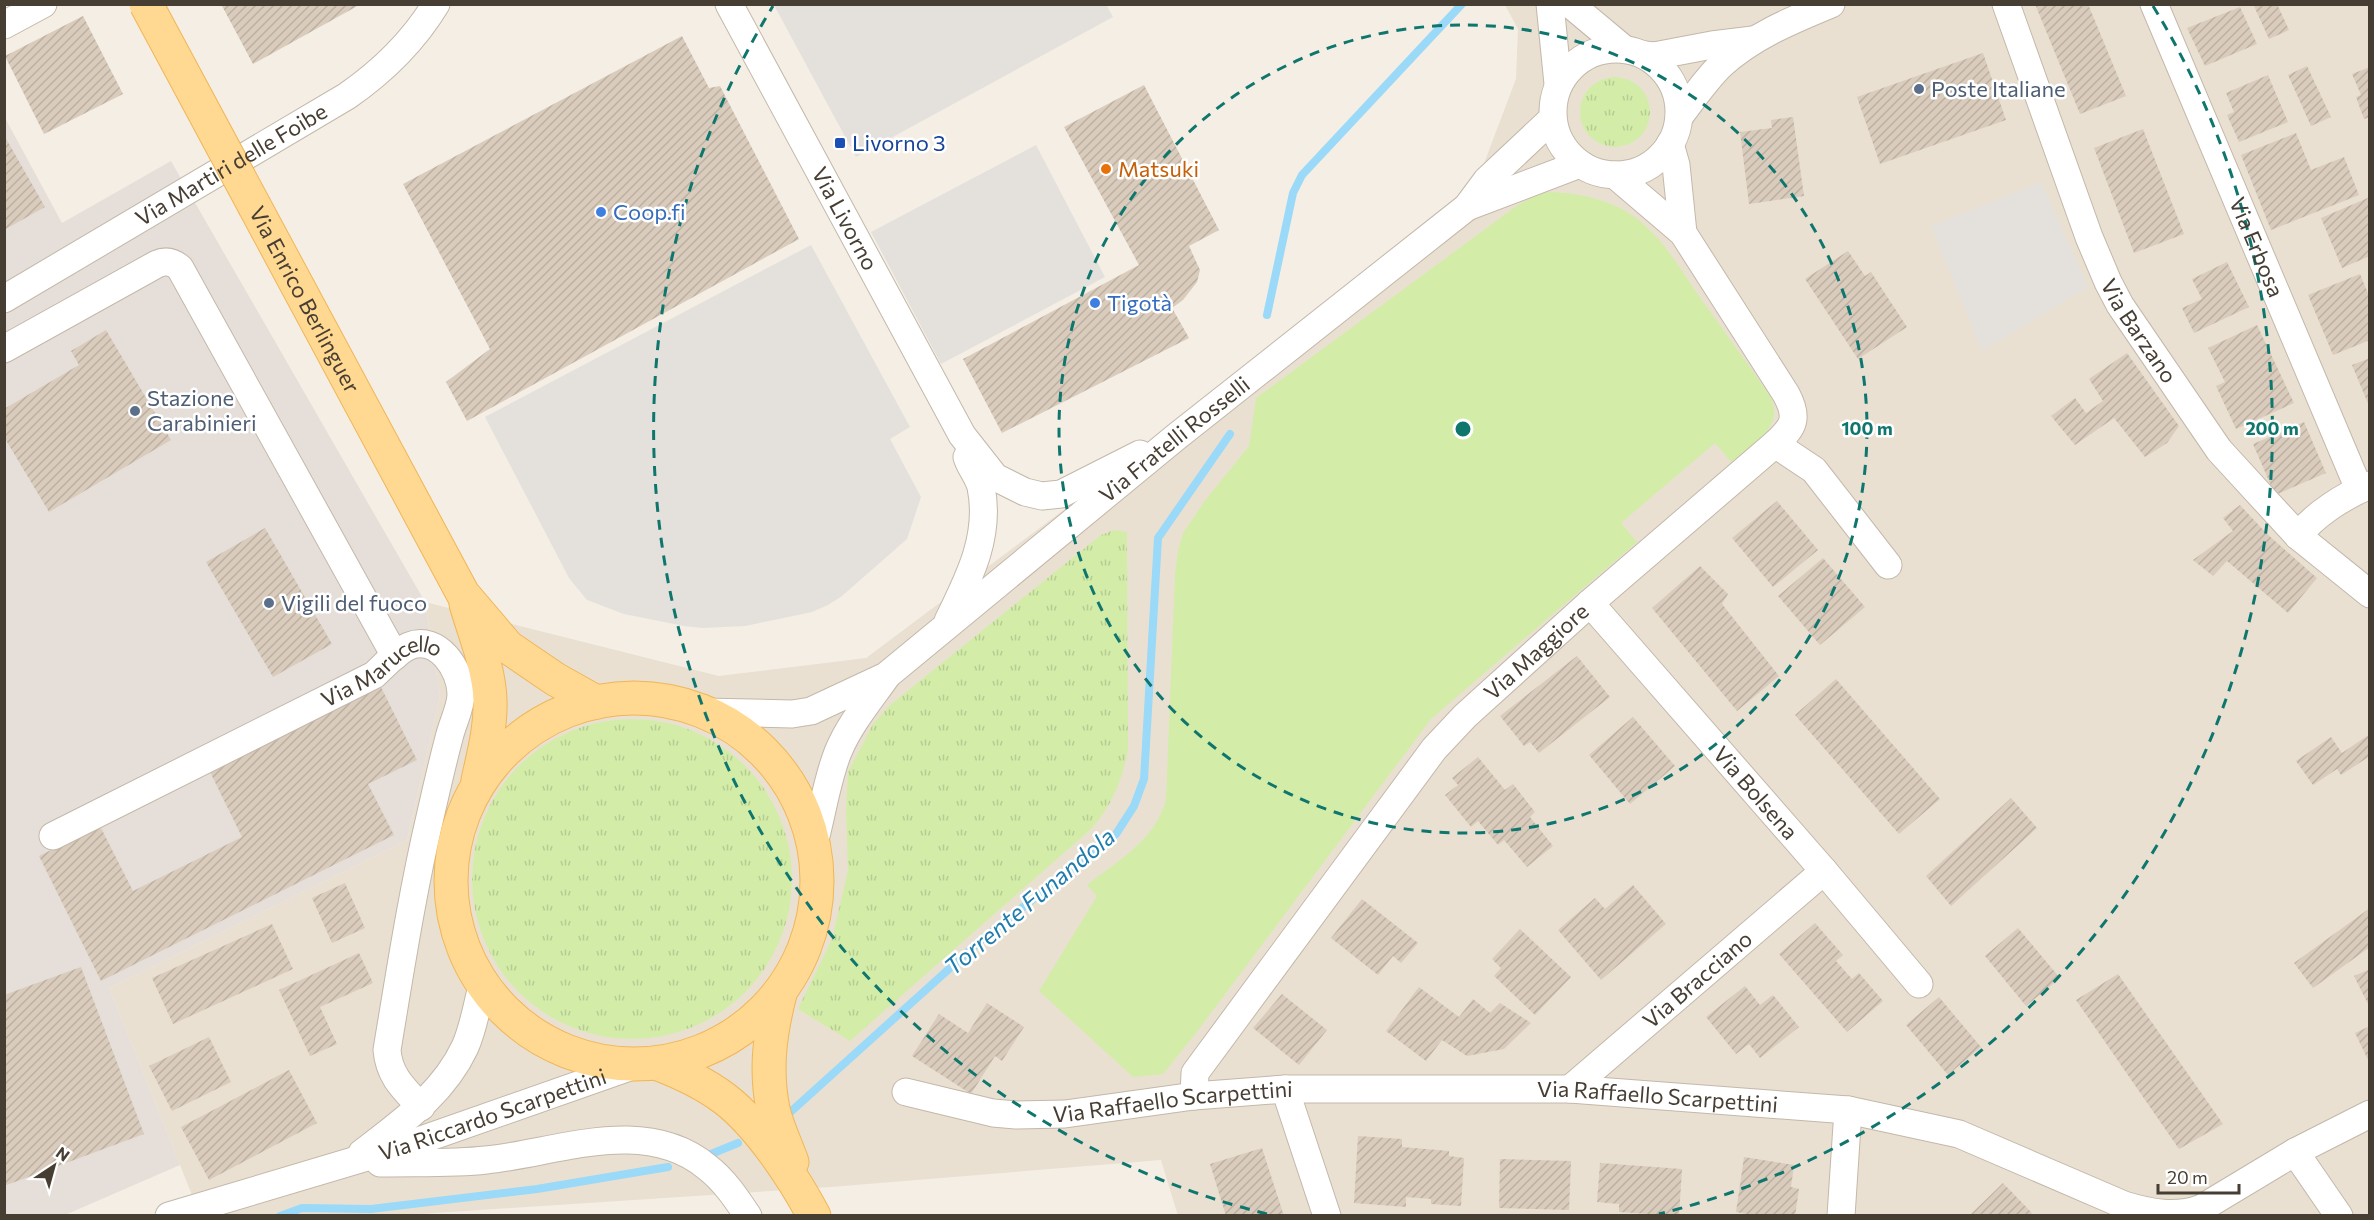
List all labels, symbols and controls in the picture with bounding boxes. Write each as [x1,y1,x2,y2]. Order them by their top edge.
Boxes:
place label: Poste Italiane [1931,75,2066,102]
marker: Poste Italiane [1912,82,1926,96]
street label: Via Martiri delle Foibe [130,97,332,231]
place label: Livorno 3 [852,129,946,156]
marker: Livorno 3 [833,136,847,150]
place label: Matsuki [1118,155,1199,182]
street label: Via Livorno [807,162,884,275]
marker: Matsuki [1099,162,1113,176]
street label: Via Erbosa [2224,193,2290,301]
place label: Coop.fi [613,198,686,225]
street label: Via Enrico Berlinguer [244,201,366,397]
marker: Coop.fi [594,205,608,219]
street label: Via Barzano [2096,274,2183,388]
place label: Tigotà [1107,289,1172,316]
marker: Tigotà [1088,296,1102,310]
street label: Via Fratelli Rosselli [1093,370,1255,508]
place label: Stazione Carabinieri [147,384,257,436]
marker: Stazione Carabinieri [128,404,142,418]
text: 100 m [1841,417,1893,439]
text: 200 m [2245,417,2299,439]
centre of rings [1453,419,1473,439]
place label: Vigili del fuoco [281,589,427,616]
marker: Vigili del fuoco [262,596,276,610]
street label: Via Maggiore [1478,597,1594,705]
street label: Via Marucello [316,630,448,712]
street label: Via Bolsena [1708,740,1804,845]
water label: Torrente Funandola [938,821,1120,981]
street label: Via Bracciano [1637,925,1757,1034]
street label: Via Riccardo Scarpettini [375,1062,610,1166]
street label: Via Raffaello Scarpettini [1052,1075,1293,1127]
street label: Via Raffaello Scarpettini [1537,1075,1779,1118]
north arrow [24,1136,84,1196]
text: N [53,1142,74,1165]
scale bar [2158,1157,2239,1195]
text: 20 m [2167,1166,2208,1188]

